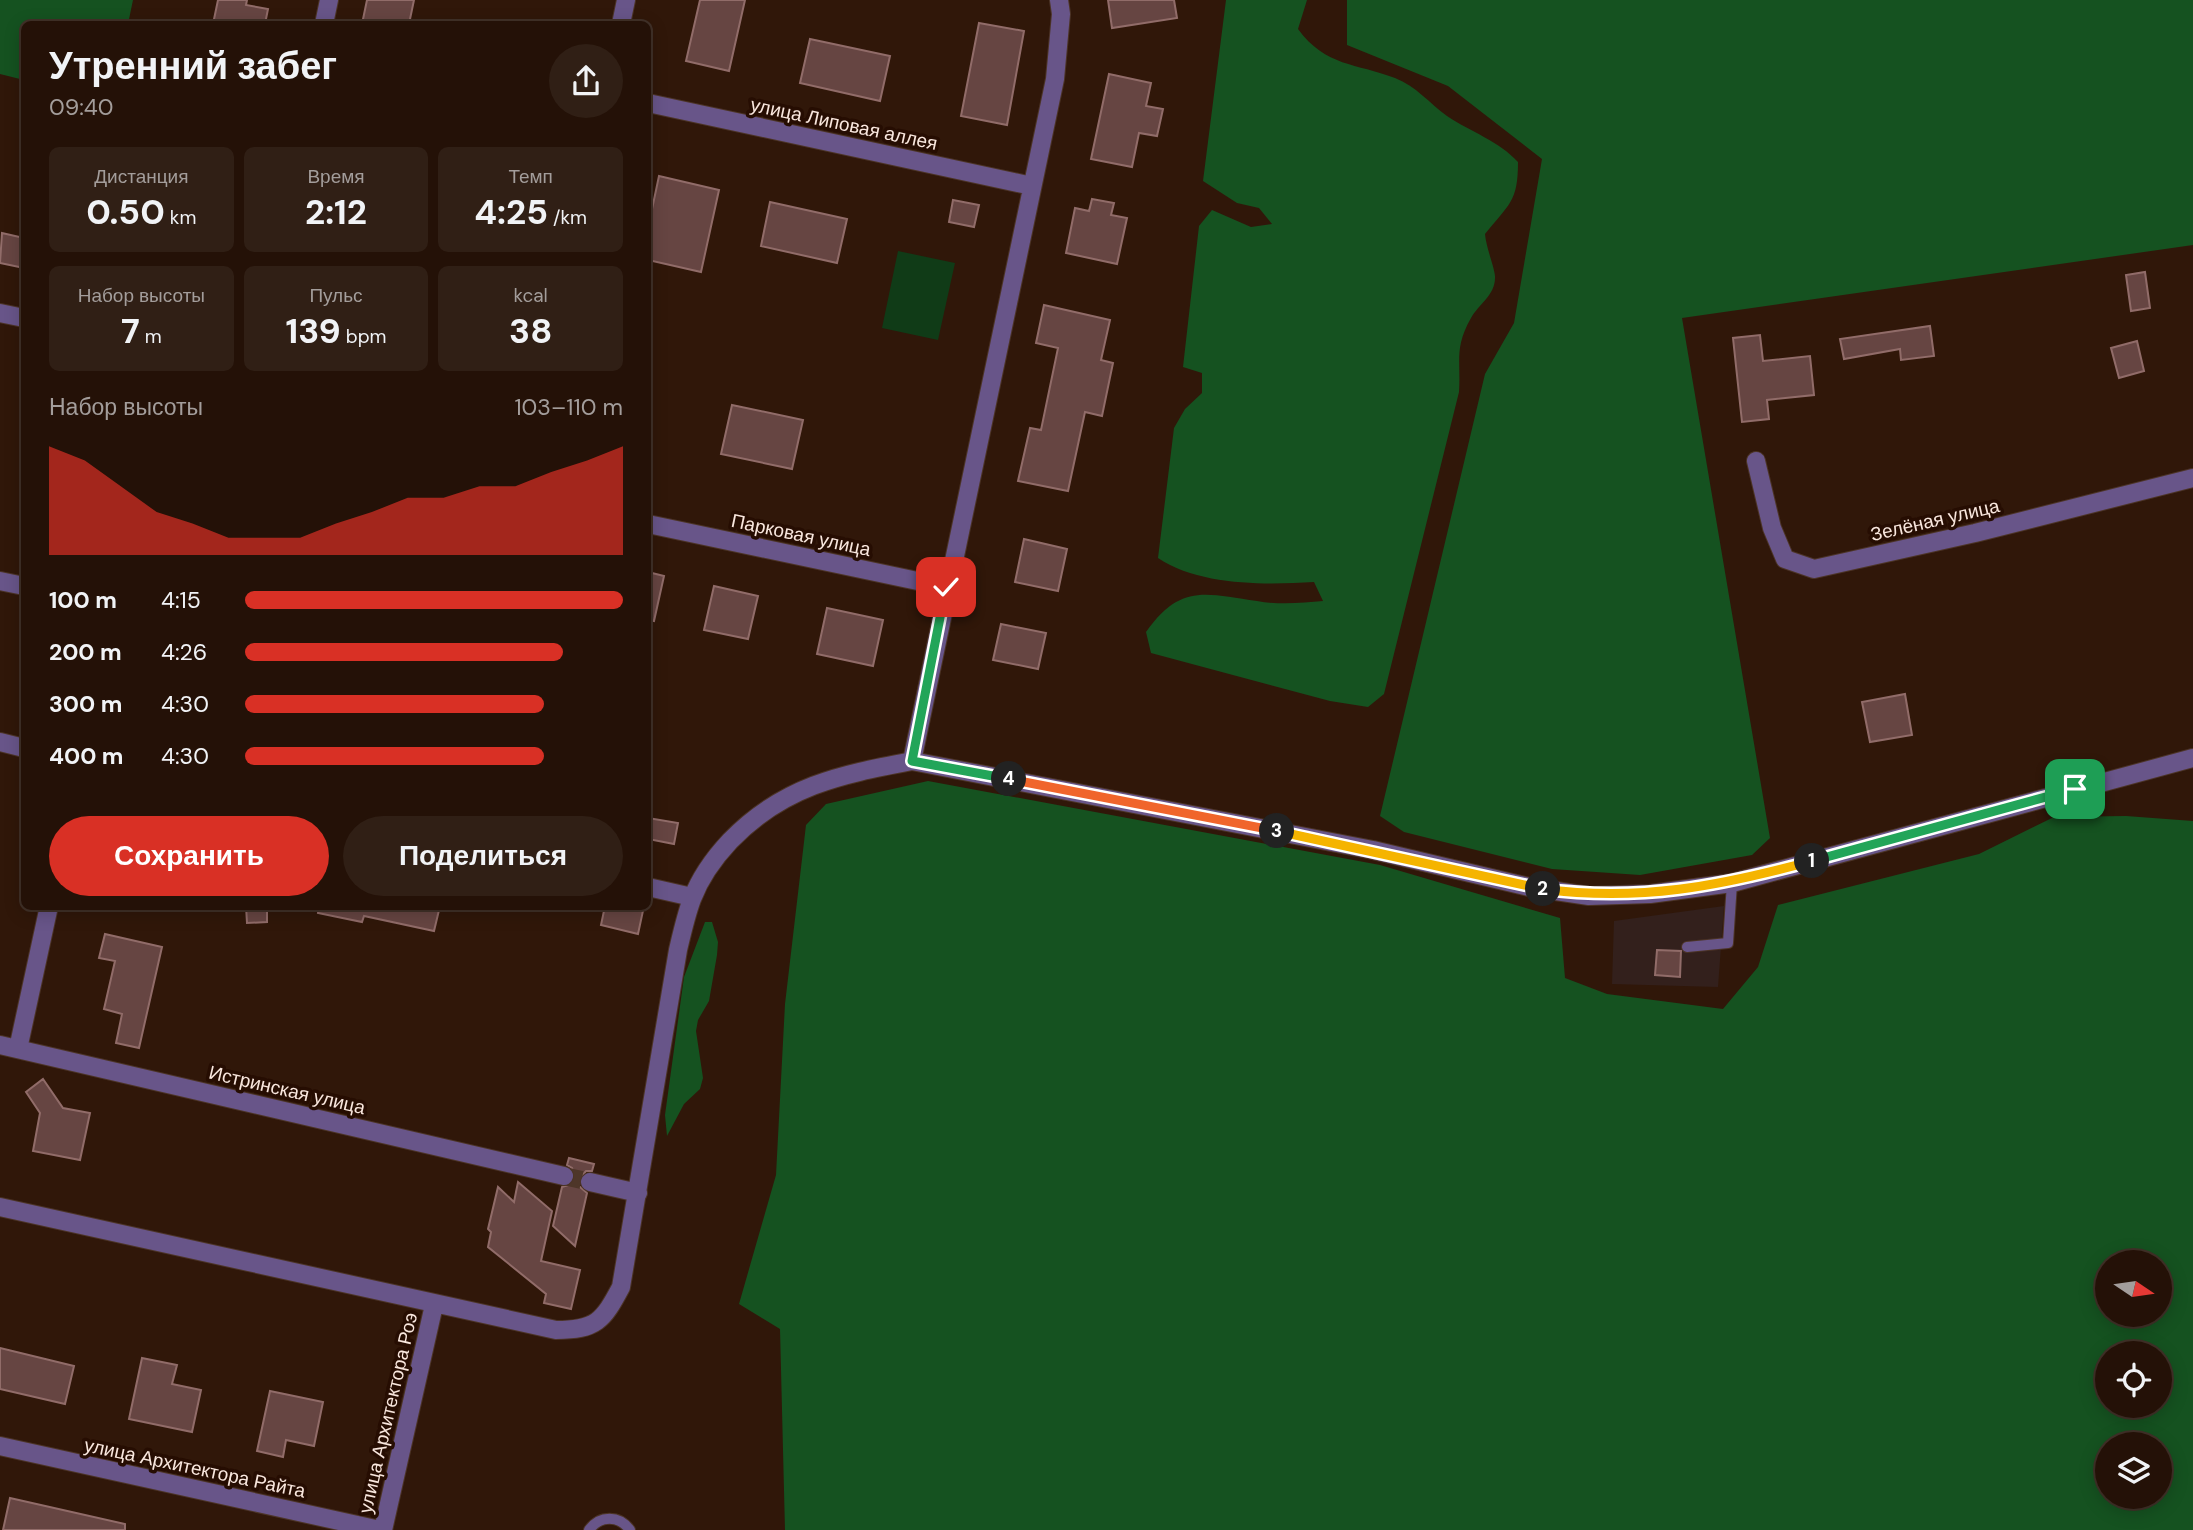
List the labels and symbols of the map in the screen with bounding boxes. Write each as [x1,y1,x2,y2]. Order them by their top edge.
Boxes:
street label: улица Липовая аллея [748,92,940,156]
street label: Зелёная улица [1868,493,2002,547]
street label: Парковая улица [729,508,873,562]
pin [916,557,976,617]
pin [2045,759,2105,819]
pin: 4 [992,762,1026,796]
pin: 3 [1260,814,1294,848]
pin: 1 [1794,844,1829,878]
pin: 2 [1526,872,1560,906]
street label: Истринская улица [206,1060,368,1120]
north arrow [2095,1250,2172,1326]
street label: улица Архитектора Роэ [353,1310,423,1516]
street label: улица Архитектора Райта [82,1432,308,1504]

